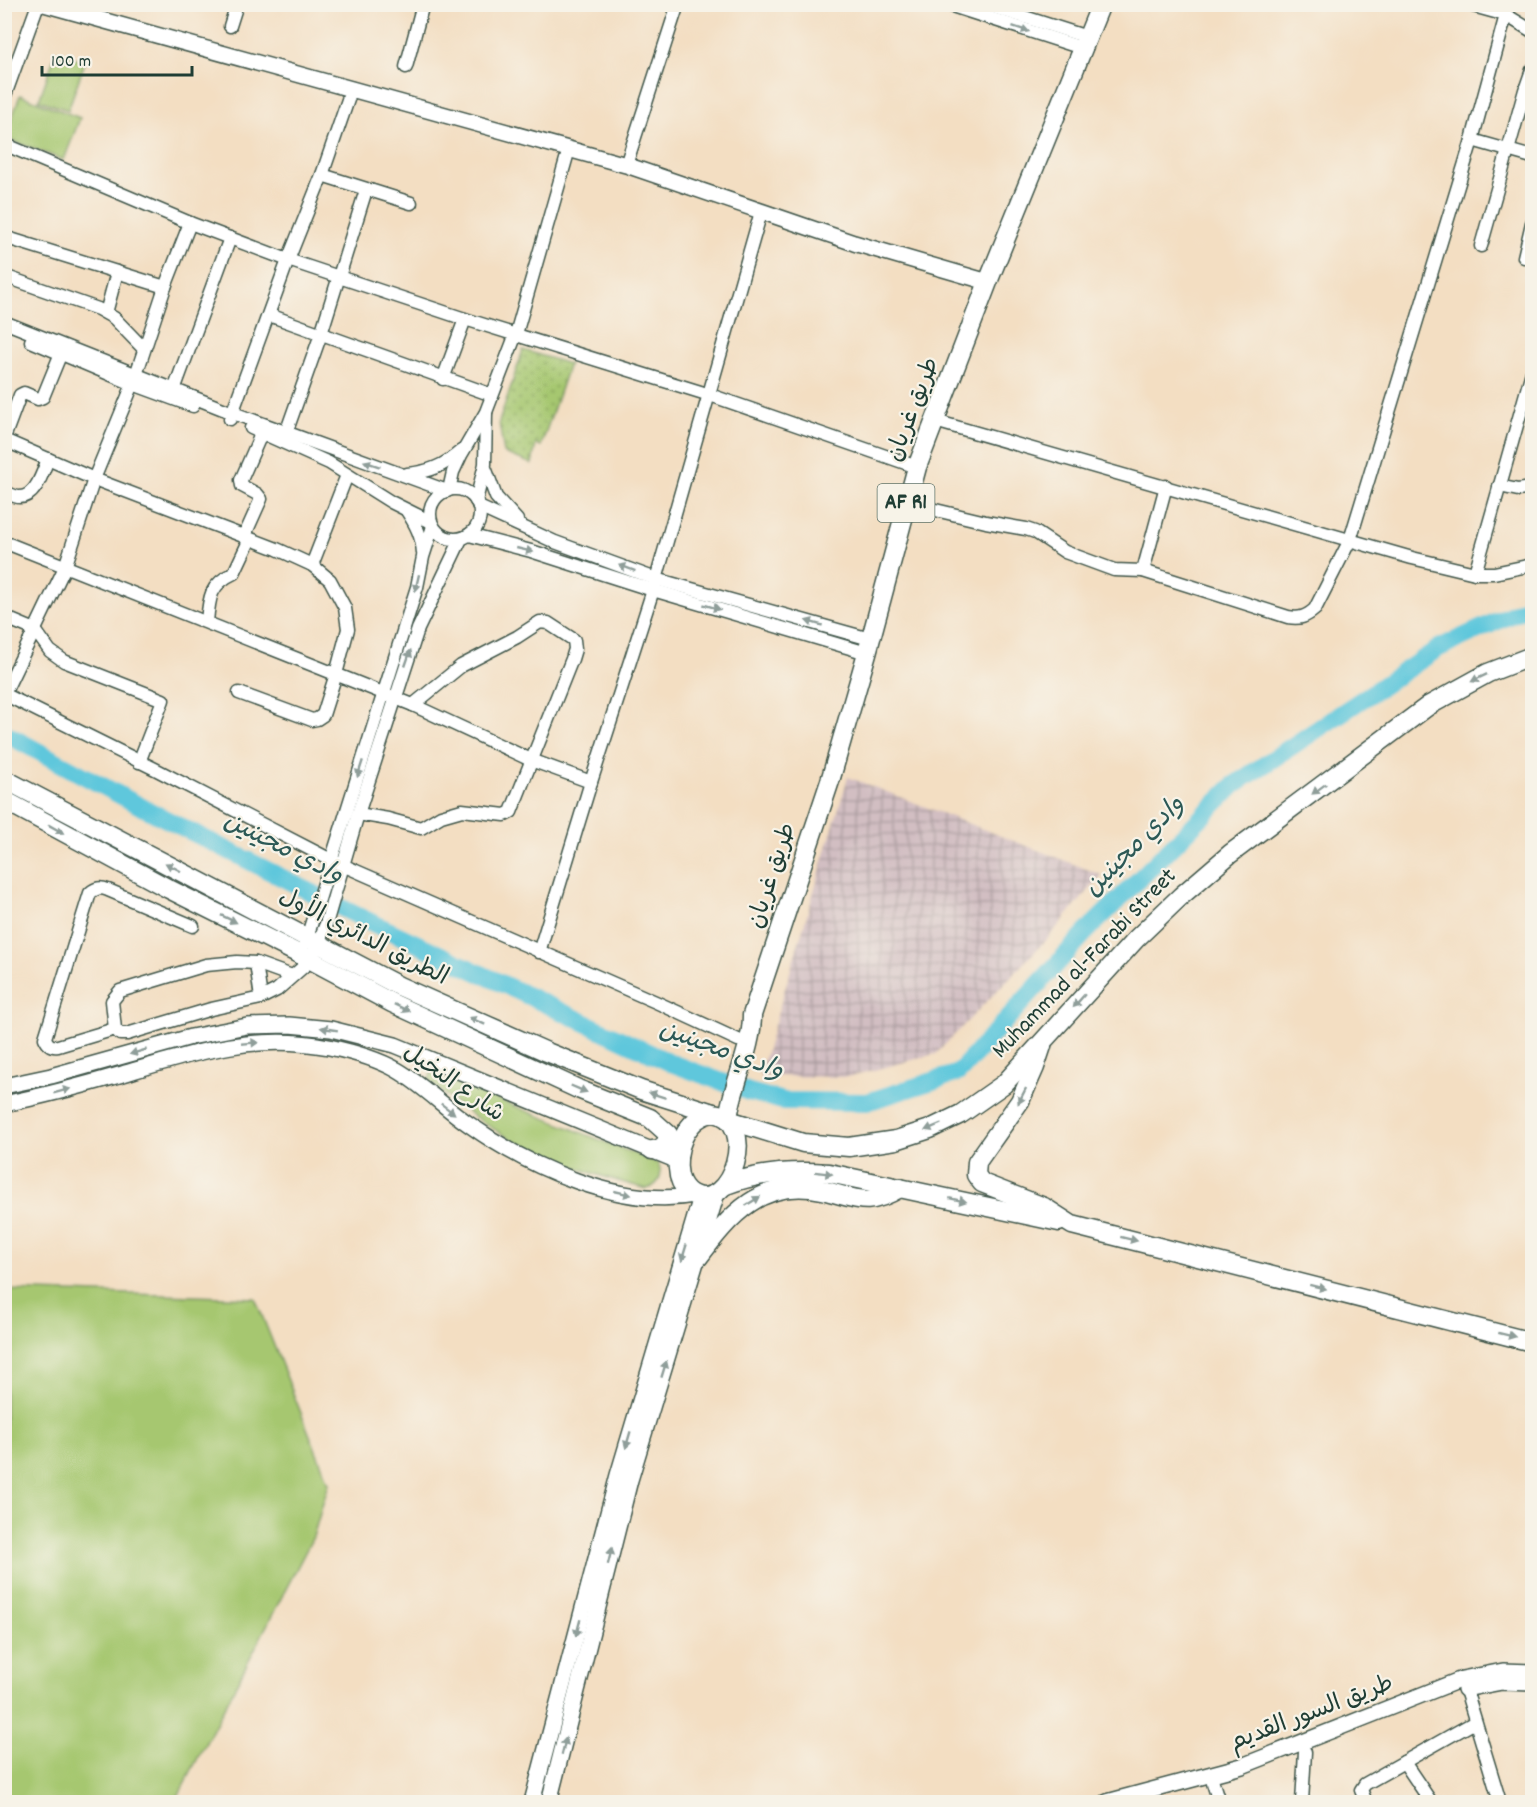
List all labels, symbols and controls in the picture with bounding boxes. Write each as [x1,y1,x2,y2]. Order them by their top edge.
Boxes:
one-way arrow [1012,24,1030,34]
scale bar [42,39,192,77]
text: 100 m [51,50,91,75]
street label: طريق غريان [879,353,949,467]
one-way arrow [363,458,381,468]
road number: AF R1 [878,484,934,522]
one-way arrow [516,545,535,555]
one-way arrow [618,563,636,573]
one-way arrow [412,573,422,592]
one-way arrow [703,603,721,612]
one-way arrow [805,618,823,627]
one-way arrow [404,649,413,667]
one-way arrow [1470,674,1487,683]
one-way arrow [355,760,364,778]
one-way arrow [1311,783,1327,795]
water label: وادي مجينين [1076,788,1194,906]
water label: وادي مجينين [217,803,349,895]
street label: طريق غريان [740,819,806,933]
one-way arrow [47,824,64,834]
street label: Muhammad al-Farabi Street [985,861,1185,1067]
one-way arrow [165,863,182,872]
street label: الطريق الدائري الأول [272,878,455,995]
one-way arrow [220,914,237,923]
one-way arrow [1073,993,1086,1008]
one-way arrow [393,1003,410,1012]
water label: وادي مجينين [654,1011,788,1091]
one-way arrow [467,1016,485,1026]
one-way arrow [320,1024,339,1033]
street label: شارع النخيل [395,1037,511,1131]
one-way arrow [241,1038,260,1048]
one-way arrow [129,1048,147,1057]
one-way arrow [571,1084,589,1094]
one-way arrow [52,1085,71,1095]
one-way arrow [1018,1087,1028,1105]
one-way arrow [648,1090,666,1099]
one-way arrow [440,1103,456,1115]
one-way arrow [924,1122,942,1132]
one-way arrow [815,1168,834,1178]
one-way arrow [613,1188,632,1198]
one-way arrow [744,1196,761,1207]
one-way arrow [948,1196,967,1205]
one-way arrow [1120,1235,1138,1244]
one-way arrow [679,1244,688,1262]
one-way arrow [1309,1283,1327,1292]
one-way arrow [1498,1331,1516,1340]
one-way arrow [660,1360,669,1378]
one-way arrow [623,1431,632,1449]
one-way arrow [606,1547,616,1566]
one-way arrow [573,1619,582,1637]
street label: طريق السور القديم [1225,1667,1399,1761]
one-way arrow [559,1737,569,1755]

